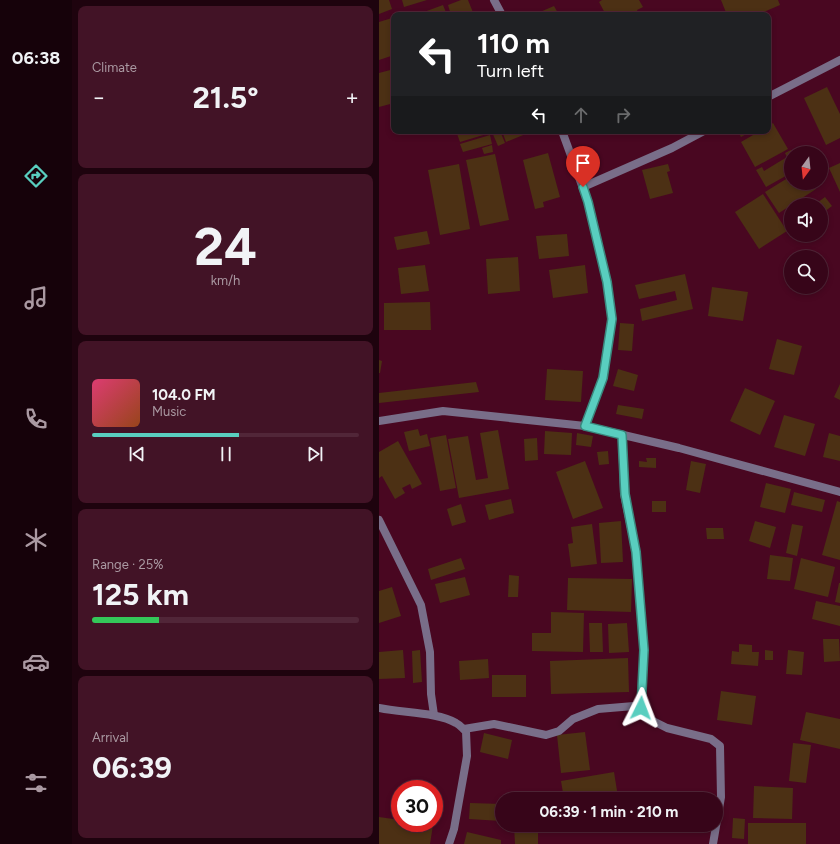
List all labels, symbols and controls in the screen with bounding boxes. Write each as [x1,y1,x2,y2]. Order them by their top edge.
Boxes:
text: 110 m [477,26,550,60]
icon: left [411,28,463,80]
text: 06:38 [12,47,60,69]
text: Climate [92,60,137,75]
text: Turn left [477,60,544,82]
text: 21.5° [192,79,259,116]
text: − [92,84,106,111]
text: + [345,84,359,111]
icon: left [528,104,550,126]
icon: ahead [570,104,592,126]
icon: right [612,104,634,126]
pin [566,146,600,187]
north arrow [784,146,828,190]
map controls [784,146,828,294]
icon: arrive [572,152,594,174]
icon: directions [22,162,50,190]
button: sound [784,198,828,242]
text: 24 [194,216,257,278]
button: search [784,250,828,294]
text: km/h [211,273,240,288]
icon: music [22,284,50,312]
text: 104.0 FM [152,386,216,404]
text: Music [152,404,186,419]
icon: phone [22,405,50,433]
icon: previous [126,443,148,465]
icon: pause [215,443,237,465]
icon: next [304,443,326,465]
icon: climate [22,526,50,554]
text: Range · 25% [92,557,163,572]
text: 125 km [92,576,189,613]
icon: car [22,648,50,676]
position arrow [620,687,662,729]
text: Arrival [92,730,129,745]
text: 06:39 [92,749,172,786]
icon: filters [22,769,50,797]
speed limit sign: 30 [391,780,443,832]
text: 06:39 · 1 min · 210 m [540,803,678,821]

